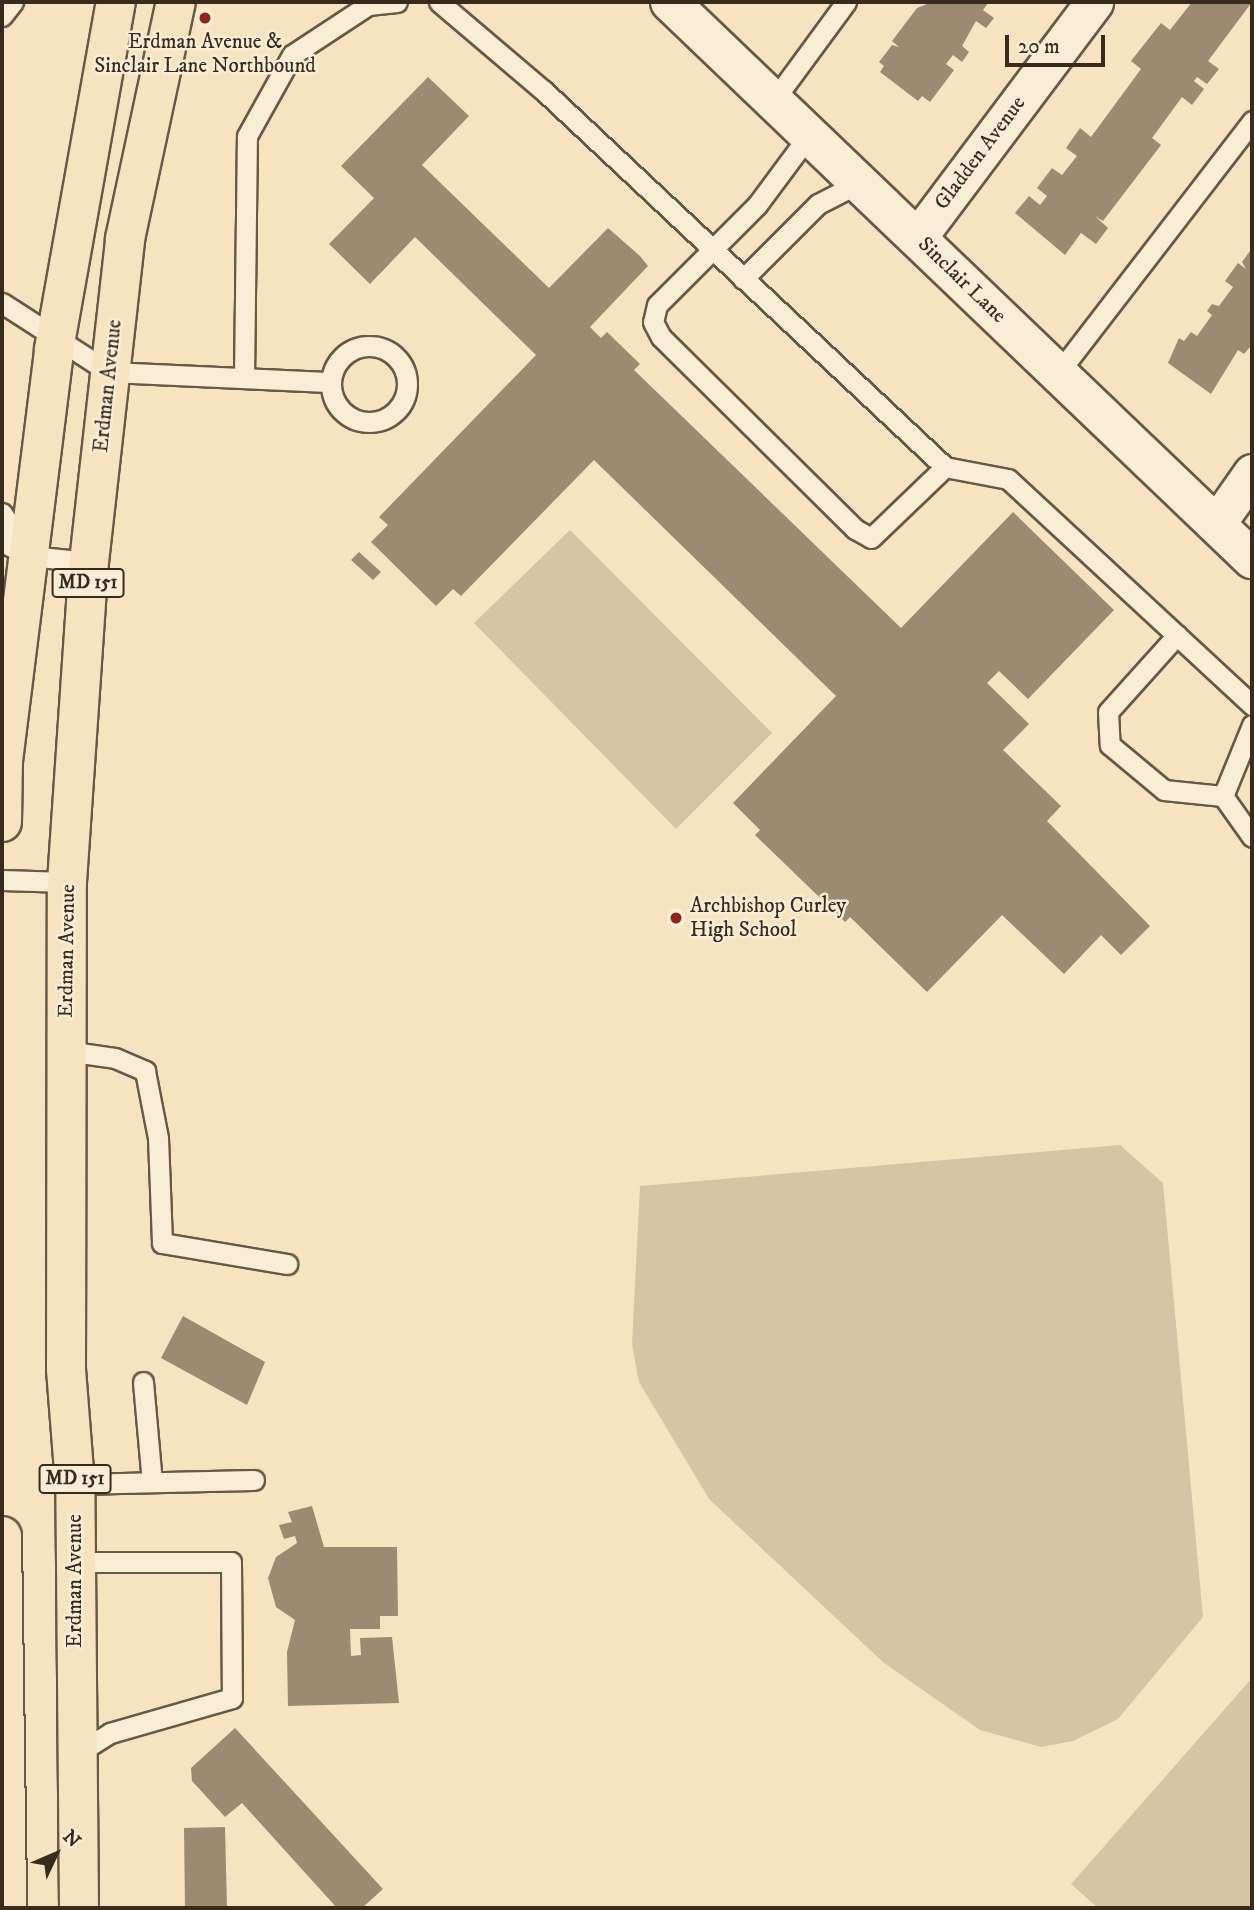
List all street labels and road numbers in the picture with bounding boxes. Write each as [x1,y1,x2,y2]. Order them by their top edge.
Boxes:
street label: Gladden Avenue [929,91,1031,215]
street label: Sinclair Lane [913,232,1011,328]
street label: Erdman Avenue [88,318,128,454]
road number: MD 151 [51,568,125,598]
street label: Erdman Avenue [53,884,81,1018]
road number: MD 151 [38,1464,112,1494]
street label: Erdman Avenue [62,1514,88,1648]

